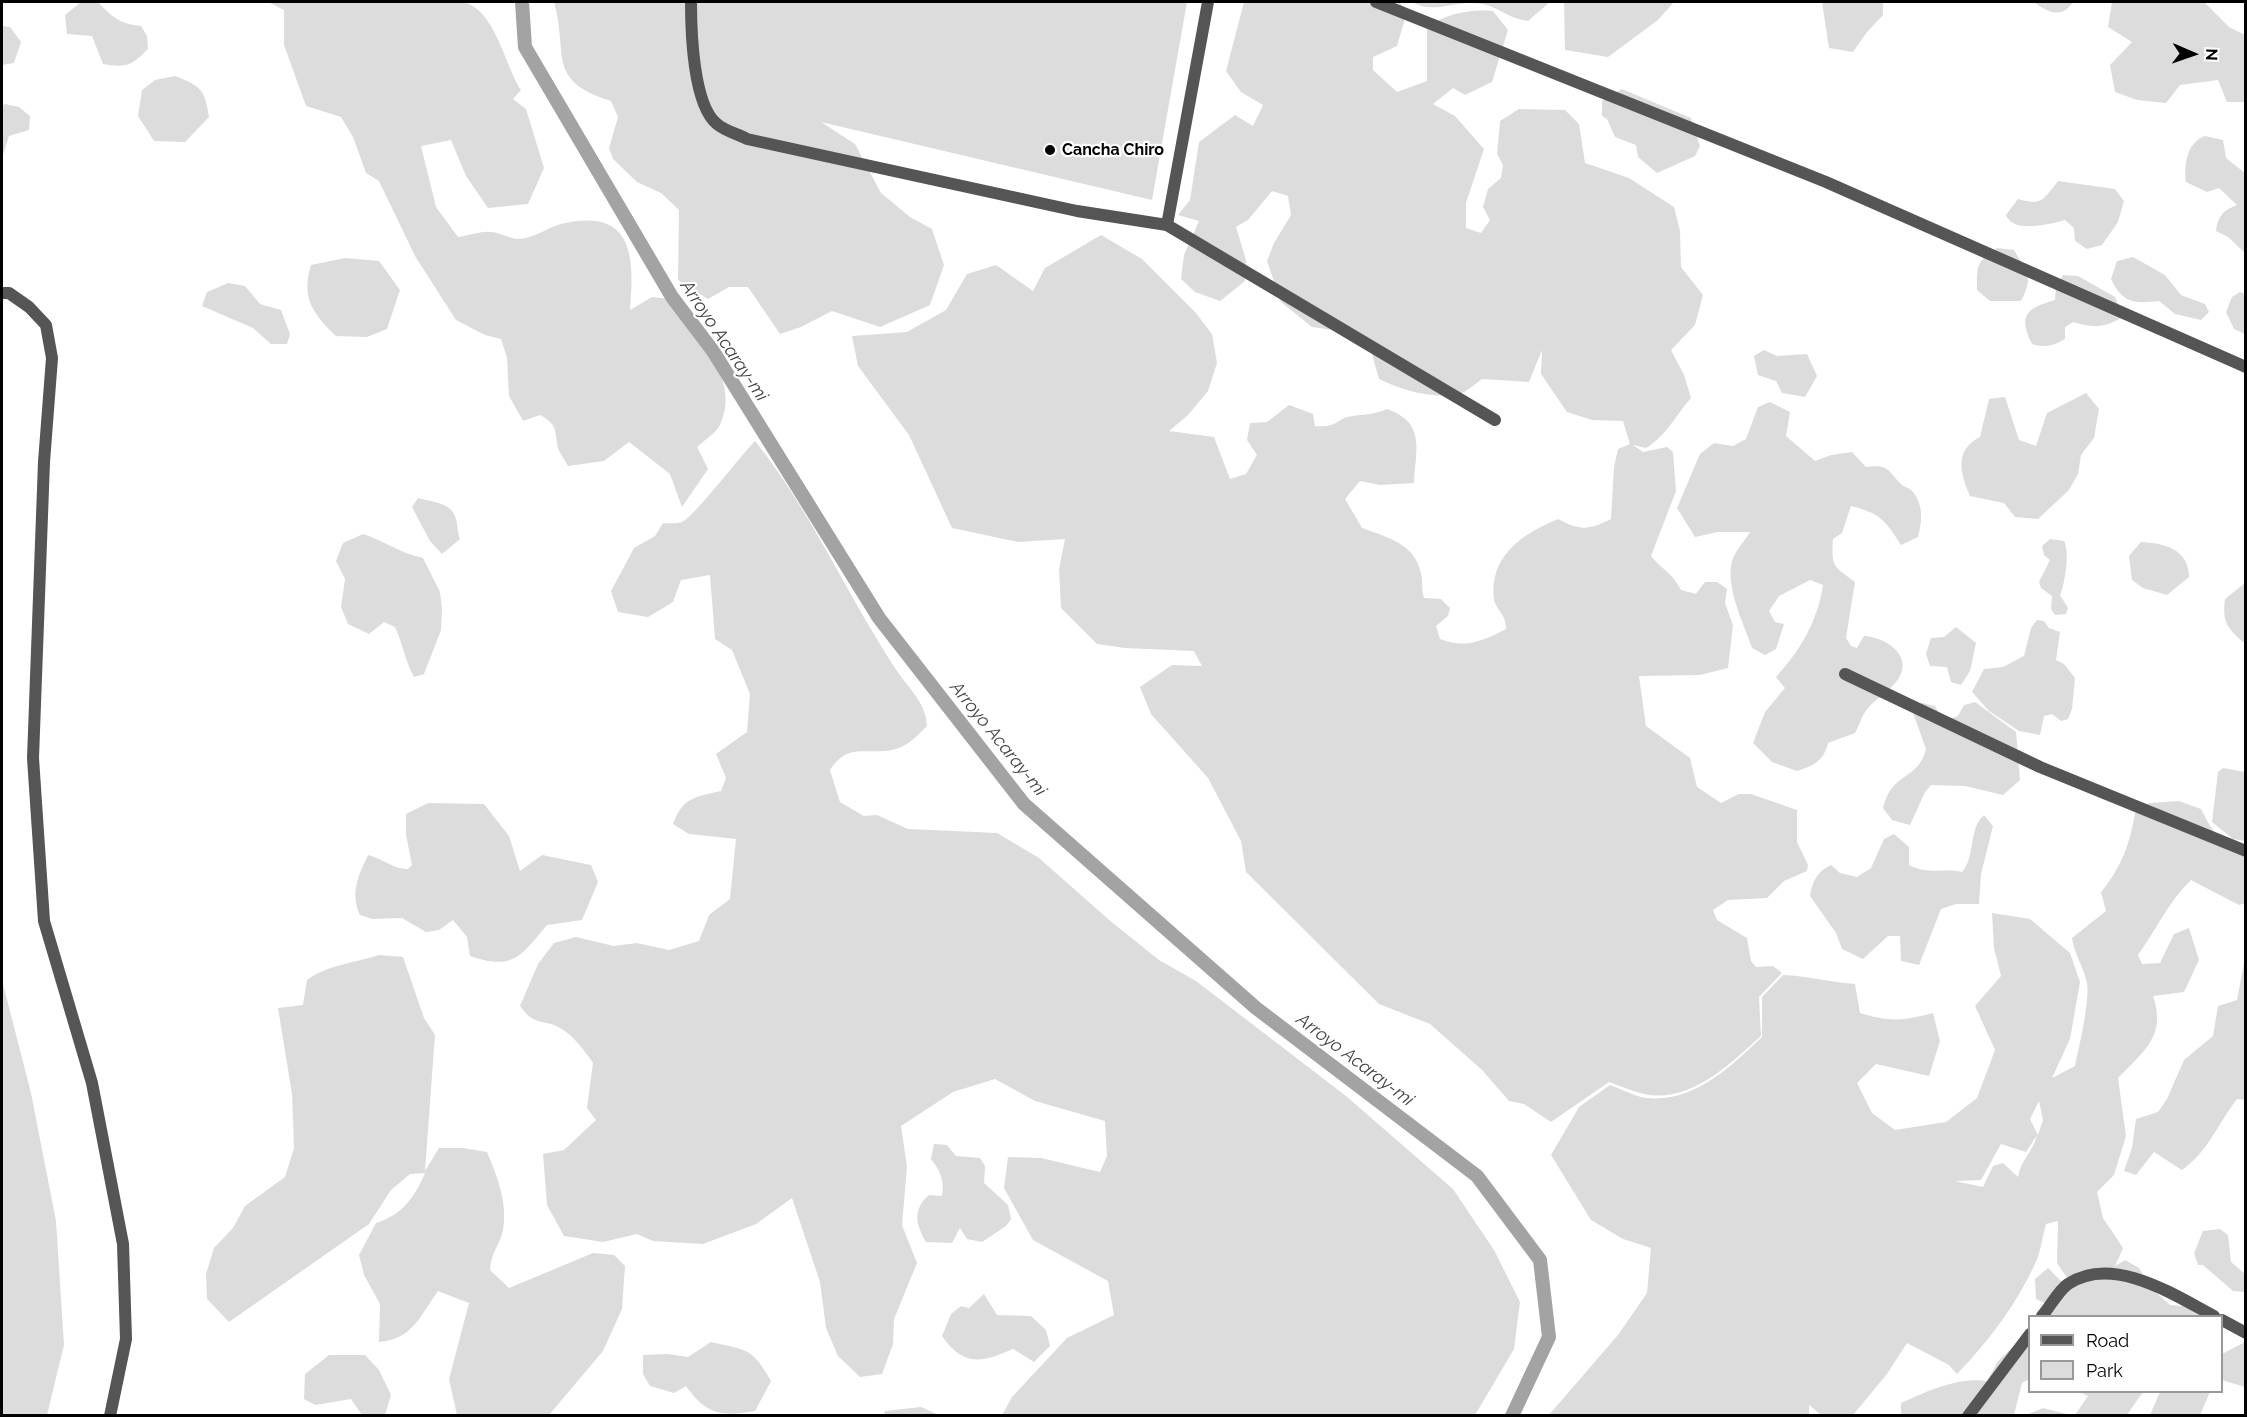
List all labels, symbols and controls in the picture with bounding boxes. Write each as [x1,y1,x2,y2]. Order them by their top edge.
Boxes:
north arrow [2163,24,2223,84]
text: N [2202,48,2221,61]
place label: Cancha Chiro [1062,140,1164,160]
marker: Cancha Chiro [1043,143,1057,157]
water label: Arroyo Acaray-mi [676,276,772,406]
water label: Arroyo Acaray-mi [945,677,1051,801]
water label: Arroyo Acaray-mi [1292,1009,1418,1111]
legend [2028,1315,2223,1393]
text: Road [2086,1330,2129,1351]
text: Park [2086,1360,2123,1381]

